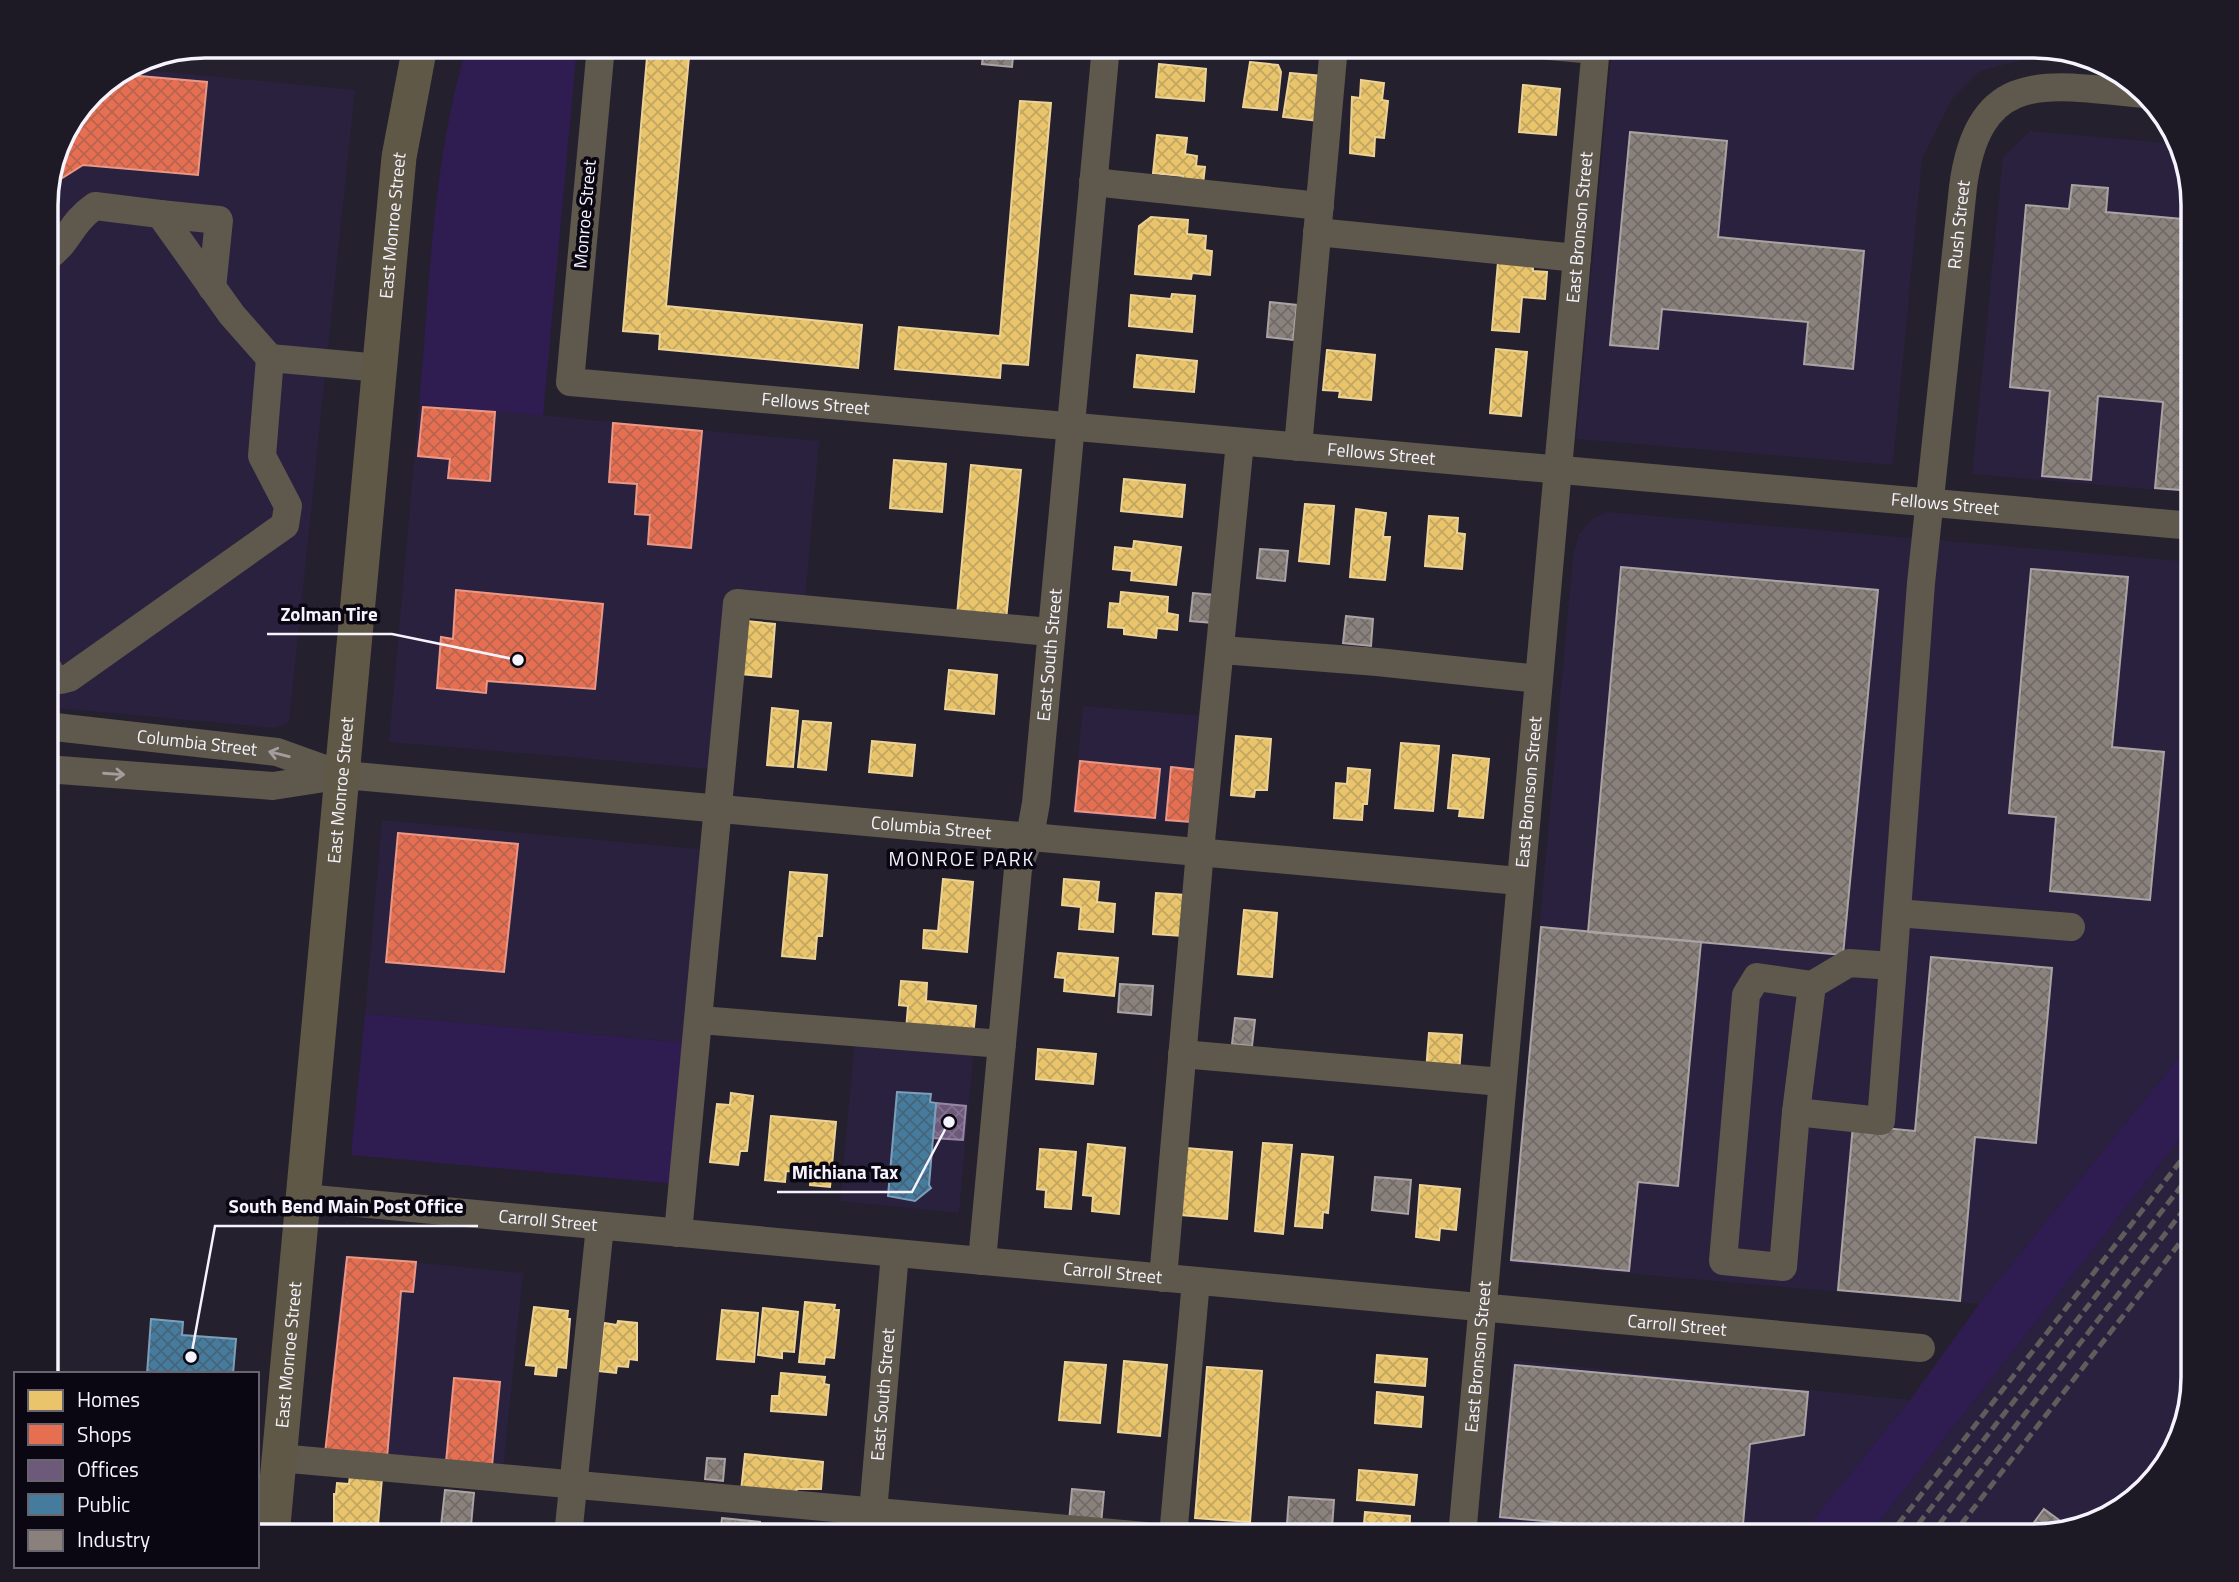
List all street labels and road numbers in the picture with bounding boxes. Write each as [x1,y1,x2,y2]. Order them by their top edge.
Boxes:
street label: East Monroe Street [372,149,413,300]
street label: East Bronson Street [1559,150,1600,304]
street label: Monroe Street [566,158,603,270]
street label: Rush Street [1940,178,1977,270]
street label: Fellows Street [760,385,872,422]
street label: Fellows Street [1326,435,1437,472]
street label: Fellows Street [1890,485,2001,522]
street label: East South Street [1030,587,1069,722]
street label: East Bronson Street [1508,714,1549,869]
street label: East Monroe Street [320,715,360,865]
street label: Columbia Street [136,722,259,763]
street label: Columbia Street [870,809,993,846]
street label: Carroll Street [497,1202,599,1238]
street label: Carroll Street [1062,1254,1164,1291]
street label: East Bronson Street [1457,1279,1498,1434]
street label: East Monroe Street [268,1280,308,1429]
street label: Carroll Street [1626,1307,1729,1343]
street label: East South Street [863,1326,902,1462]

